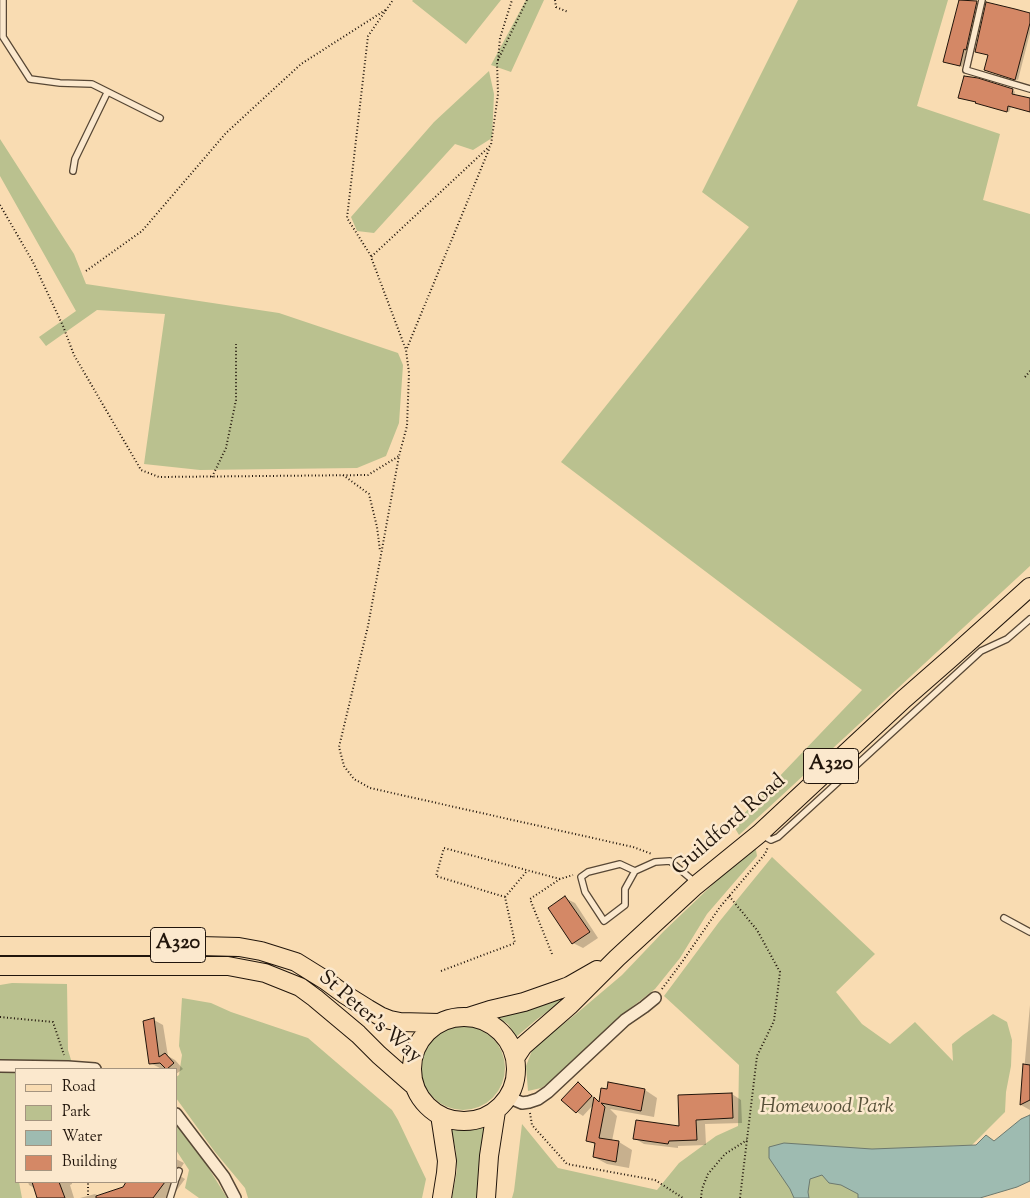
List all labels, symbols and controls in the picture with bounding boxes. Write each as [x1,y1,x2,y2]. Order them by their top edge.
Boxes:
road number: A320 [804,748,858,784]
street label: Guildford Road [668,770,792,882]
road number: A320 [150,928,206,962]
street label: St Peter's Way [312,966,426,1070]
legend [15,1068,178,1183]
text: Road [62,1077,96,1098]
park label: Homewood Park [760,1095,894,1121]
text: Park [62,1102,91,1123]
text: Water [62,1127,102,1148]
text: Building [62,1152,117,1173]

